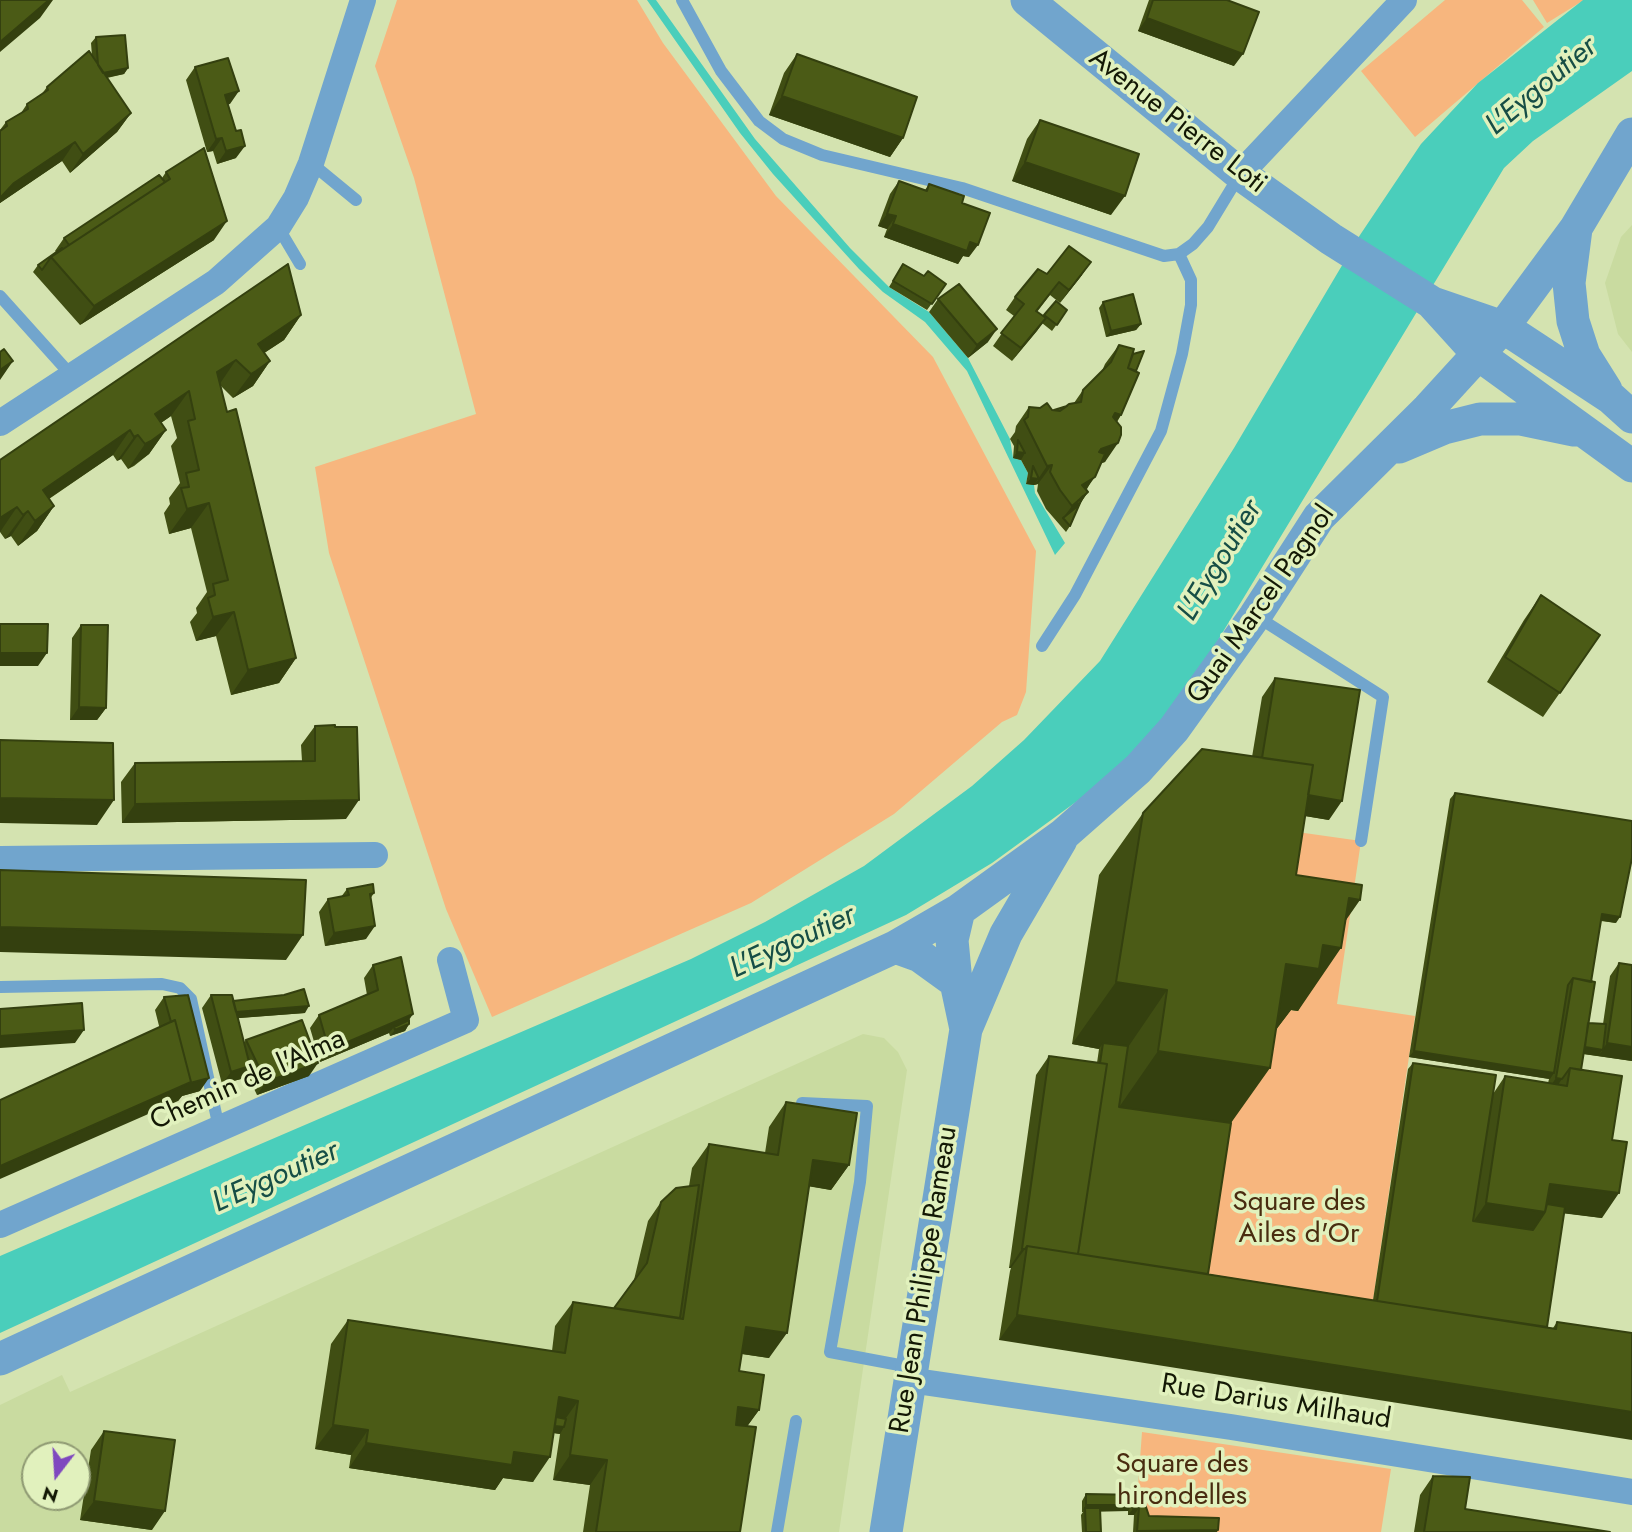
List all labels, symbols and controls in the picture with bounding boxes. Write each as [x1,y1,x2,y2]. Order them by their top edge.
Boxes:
water label: L'Eygoutier [1479,30,1605,144]
street label: Avenue Pierre Loti [1081,42,1273,202]
water label: L'Eygoutier [1171,494,1271,628]
street label: Quai Marcel Pagnol [1181,499,1343,711]
water label: L'Eygoutier [724,898,862,988]
street label: Chemin de l'Alma [145,1023,351,1139]
street label: Rue Jean Philippe Rameau [884,1124,966,1436]
water label: L'Eygoutier [207,1134,345,1222]
park label: Square des Ailes d'Or [1232,1186,1366,1252]
street label: Rue Darius Milhaud [1159,1368,1393,1438]
north arrow [21,1441,91,1511]
park label: Square des hirondelles [1115,1448,1249,1514]
text: N [39,1480,61,1510]

